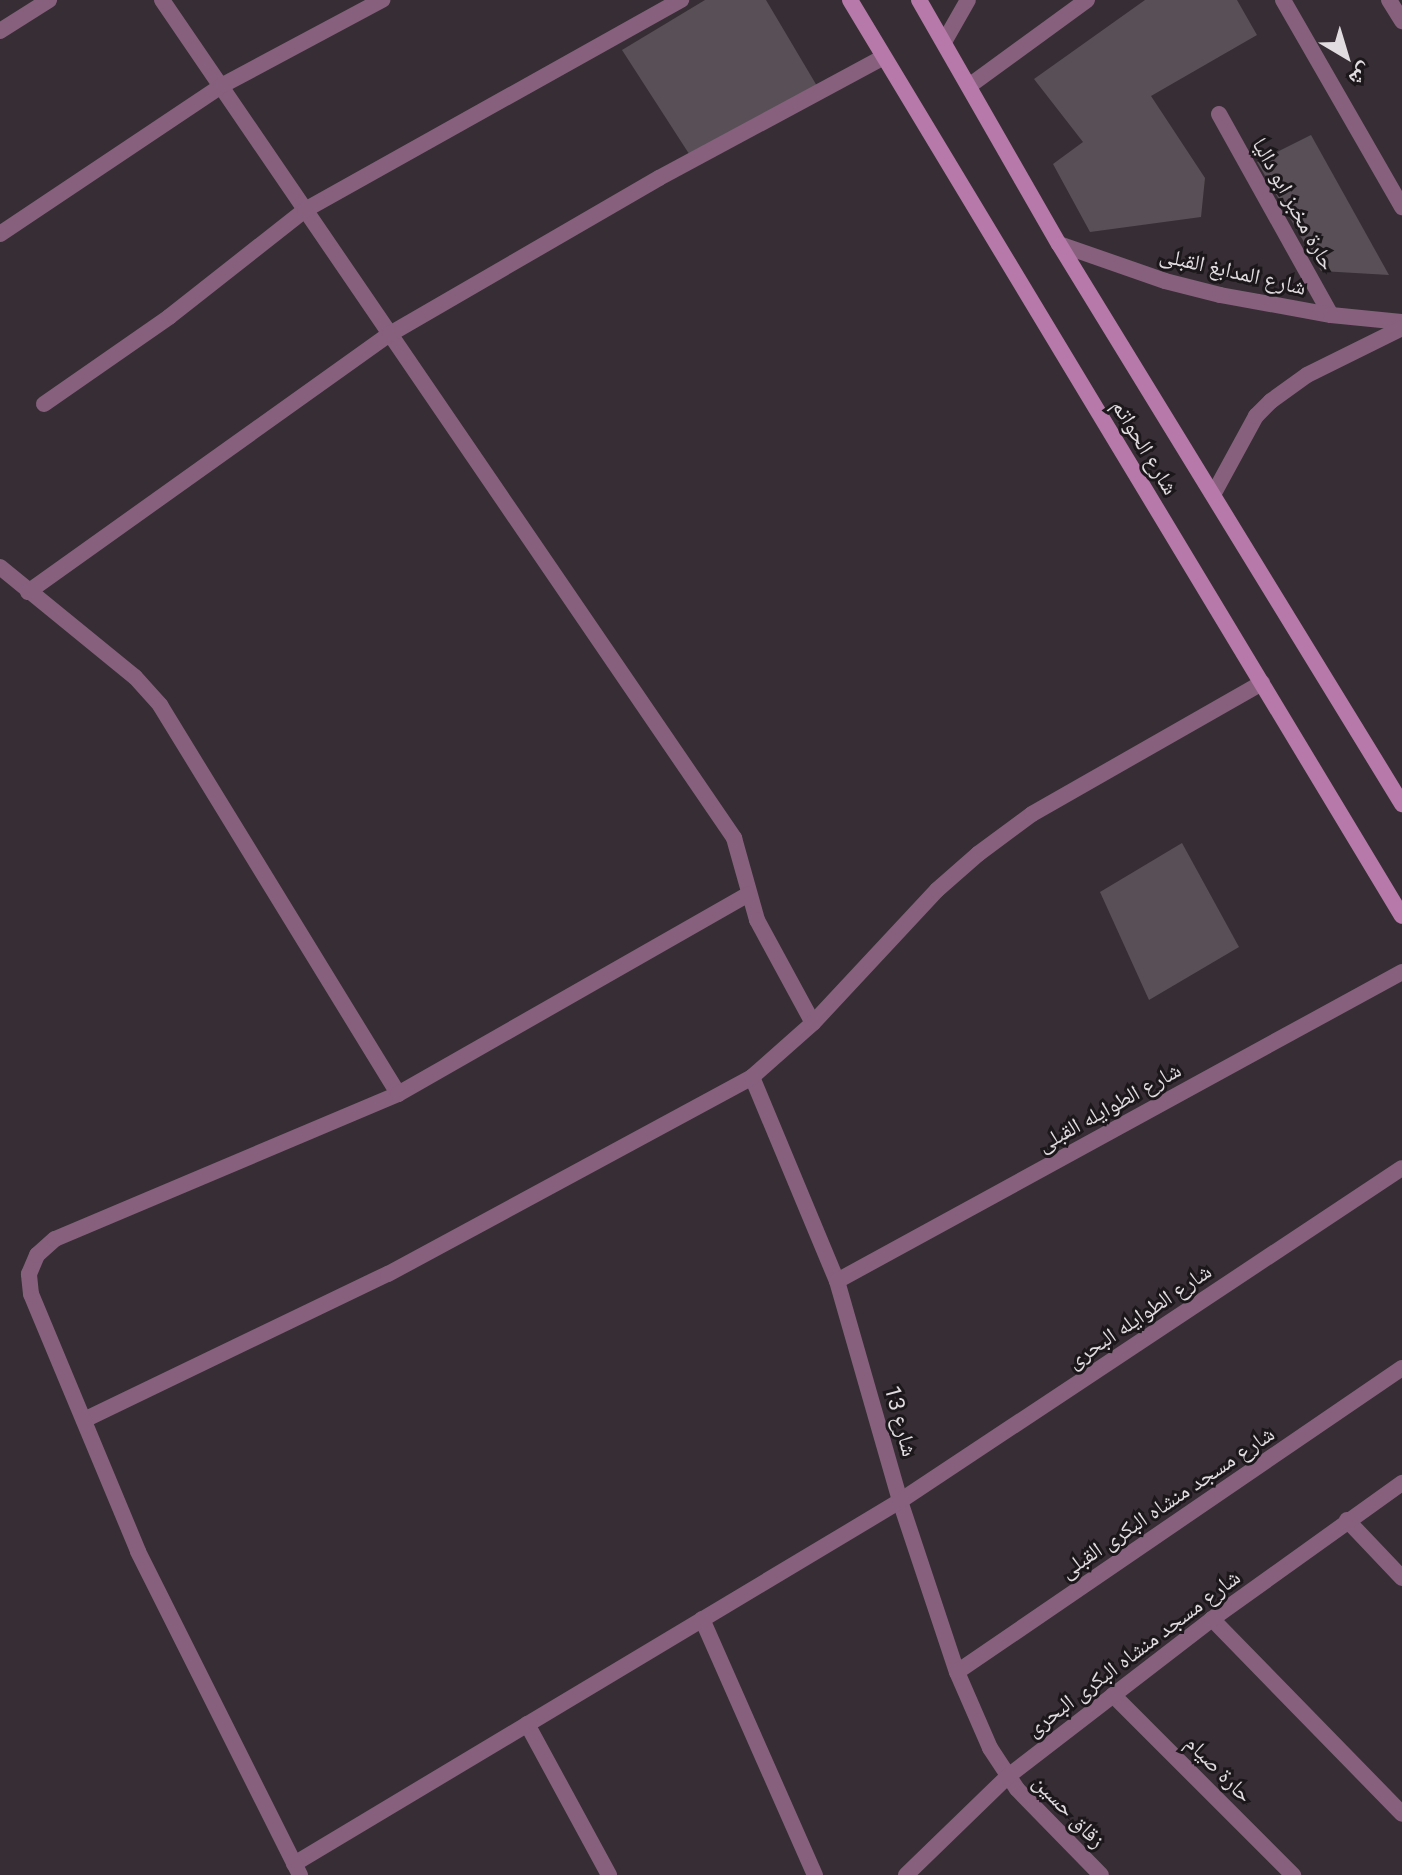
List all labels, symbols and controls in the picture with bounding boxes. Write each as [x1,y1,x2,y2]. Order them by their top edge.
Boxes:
north arrow [1306,16,1386,96]
text: ش [1344,58,1378,92]
street label: حارة مخبز ابو داليا [1247,133,1341,275]
street label: شارع المدابغ القبلى [1157,241,1309,301]
street label: شارع الحواتم [1106,395,1184,499]
street label: شارع الطوايله القبلى [1033,1057,1185,1157]
street label: شارع الطوايله البحرى [1062,1258,1216,1374]
street label: شارع 13 [879,1383,923,1459]
street label: شارع مسجد منشاه البكرى القبلى [1055,1420,1279,1584]
street label: شارع مسجد منشاه البكرى البحرى [1021,1564,1245,1742]
street label: حارة صيام [1180,1730,1258,1808]
street label: زقاق حسين [1027,1769,1111,1853]

